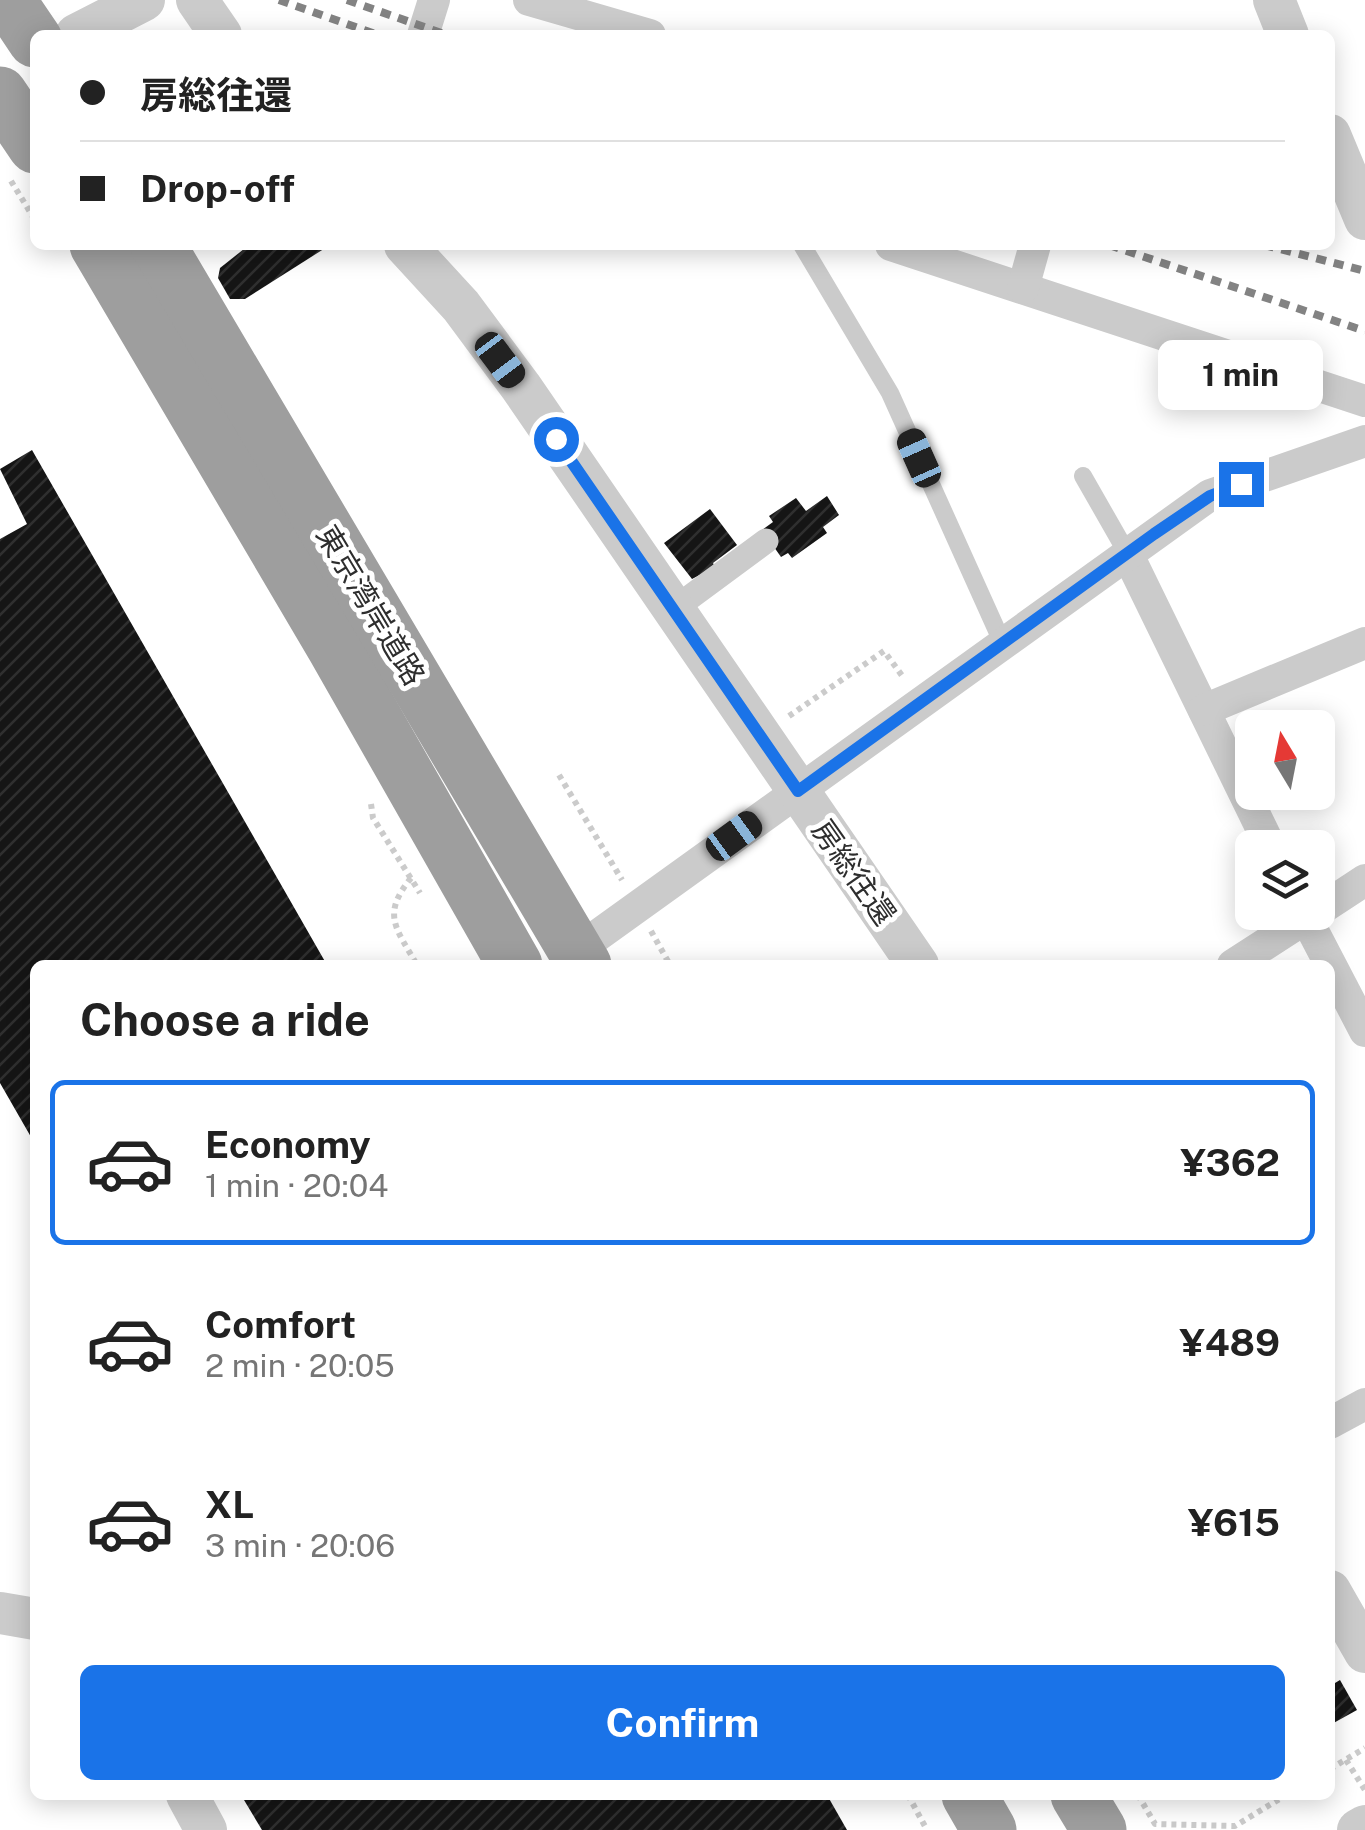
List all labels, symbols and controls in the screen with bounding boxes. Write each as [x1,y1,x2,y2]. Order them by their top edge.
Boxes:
text: 房総往還 [140,73,292,118]
text: Drop-off [140,166,295,211]
car [470,327,530,393]
callout: 1 min [1158,339,1324,409]
text: 1 min [1202,356,1279,393]
route start [534,417,579,462]
car [893,424,945,492]
route end [1219,462,1264,507]
street label: 東京湾岸道路 [309,519,433,691]
north arrow [1235,710,1335,810]
map controls [1235,710,1335,930]
car [701,806,767,866]
street label: 房総往還 [805,813,903,931]
button: layers [1235,830,1335,930]
text: Choose a ride [80,993,370,1046]
icon: car [85,1118,175,1208]
text: Economy [205,1122,371,1167]
text: ¥362 [1181,1140,1280,1185]
text: 1 min · 20:04 [205,1167,388,1204]
icon: car [85,1298,175,1388]
text: Comfort [205,1302,356,1347]
text: ¥489 [1180,1320,1280,1365]
text: 2 min · 20:05 [205,1347,395,1384]
icon: car [85,1478,175,1568]
text: XL [205,1482,254,1527]
text: ¥615 [1188,1500,1280,1545]
text: 3 min · 20:06 [205,1527,395,1564]
button: Confirm [80,1665,1285,1780]

